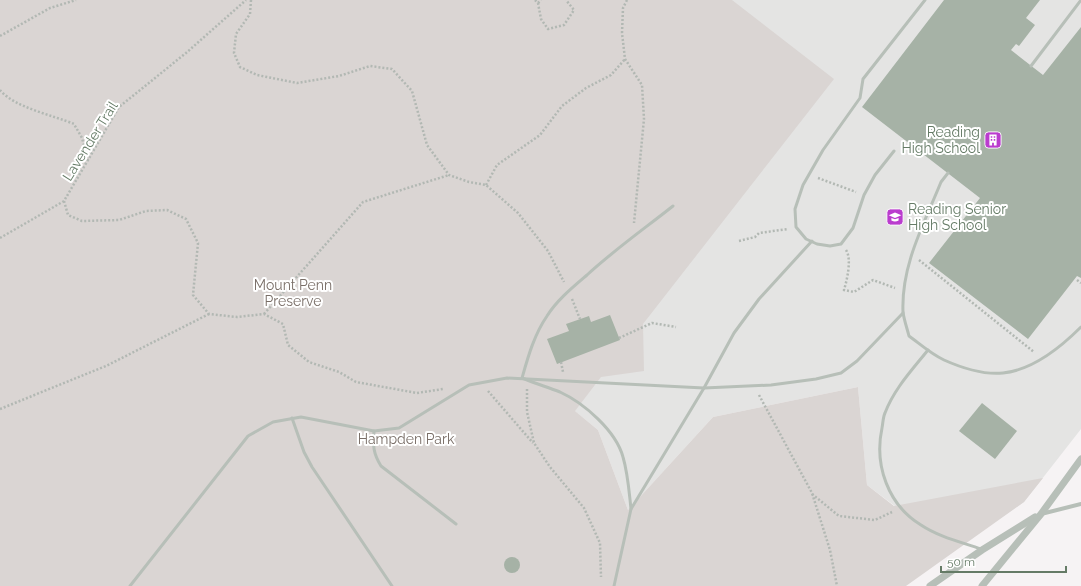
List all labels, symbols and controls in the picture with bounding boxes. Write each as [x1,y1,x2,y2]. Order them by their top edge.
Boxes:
street label: Lavender Trail [59,98,121,184]
place label: Reading High School [901,124,980,156]
building icon: Reading High School [983,130,1003,150]
place label: Reading Senior High School [908,201,1006,233]
school or university icon: Reading Senior High School [885,207,905,227]
park label: Mount Penn Preserve [254,277,332,309]
park label: Hampden Park [358,431,455,447]
scale bar [941,548,1066,574]
text: 50 m [947,555,975,569]

